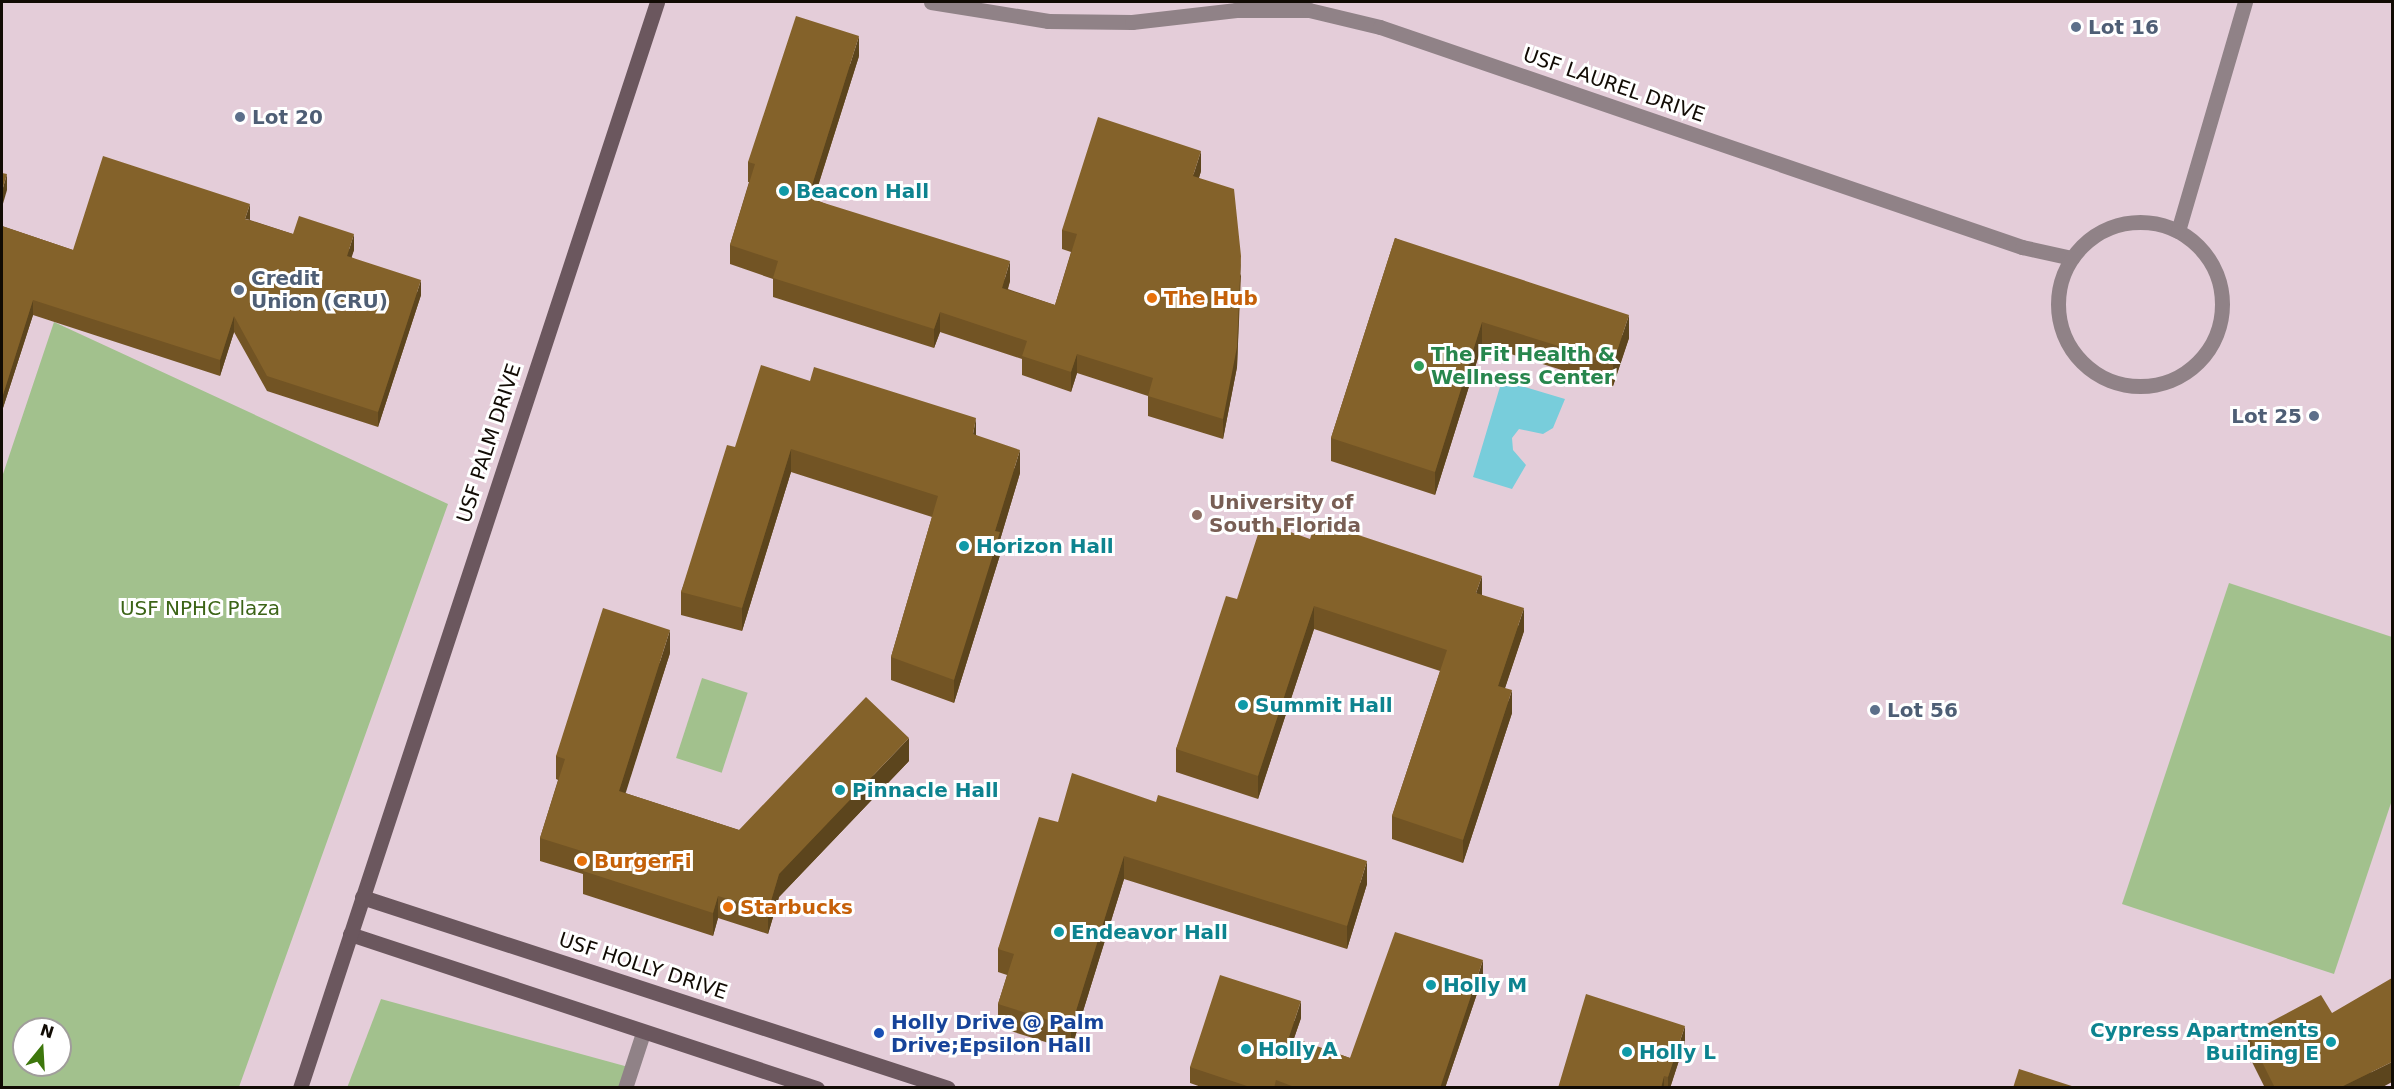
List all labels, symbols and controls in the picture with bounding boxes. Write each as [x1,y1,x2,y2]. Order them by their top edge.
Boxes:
place label: Lot 16 [2088,15,2159,39]
marker: Lot 16 [2069,20,2083,34]
street label: USF LAUREL DRIVE [1520,43,1708,127]
place label: Lot 20 [252,105,323,129]
marker: Lot 20 [233,110,247,124]
place label: Beacon Hall [796,179,929,203]
marker: Beacon Hall [777,184,791,198]
place label: Credit Union (CRU) [251,266,388,313]
marker: Credit Union (CRU) [232,283,246,297]
place label: The Hub [1164,286,1258,310]
marker: The Hub [1145,291,1159,305]
place label: The Fit Health & Wellness Center [1431,342,1615,389]
marker: The Fit Health & Wellness Center [1412,359,1426,373]
street label: USF PALM DRIVE [452,360,526,526]
place label: Lot 25 [2231,404,2302,428]
marker: Lot 25 [2307,409,2321,423]
place label: University of South Florida [1209,491,1361,538]
marker: University of South Florida [1190,508,1204,522]
place label: Horizon Hall [976,534,1114,558]
marker: Horizon Hall [957,539,971,553]
park label: USF NPHC Plaza [120,596,280,620]
place label: Summit Hall [1255,693,1393,717]
marker: Summit Hall [1236,698,1250,712]
place label: Lot 56 [1887,698,1958,722]
marker: Lot 56 [1868,703,1882,717]
place label: Pinnacle Hall [852,778,999,802]
marker: Pinnacle Hall [833,783,847,797]
place label: BurgerFi [594,849,692,873]
marker: BurgerFi [575,854,589,868]
place label: Starbucks [740,895,853,919]
marker: Starbucks [721,900,735,914]
place label: Endeavor Hall [1071,920,1228,944]
marker: Endeavor Hall [1052,925,1066,939]
street label: USF HOLLY DRIVE [556,927,730,1005]
place label: Holly M [1443,973,1527,997]
marker: Holly M [1424,978,1438,992]
place label: Holly Drive @ Palm Drive;Epsilon Hall [891,1010,1104,1057]
north arrow [12,1017,72,1077]
place label: Cypress Apartments Building E [2090,1018,2319,1065]
text: N [38,1020,56,1042]
marker: Holly Drive @ Palm Drive;Epsilon Hall [872,1026,886,1040]
marker: Cypress Apartments Building E [2324,1035,2338,1049]
place label: Holly A [1258,1037,1338,1061]
place label: Holly L [1639,1040,1716,1064]
marker: Holly A [1239,1042,1253,1056]
marker: Holly L [1620,1045,1634,1059]

